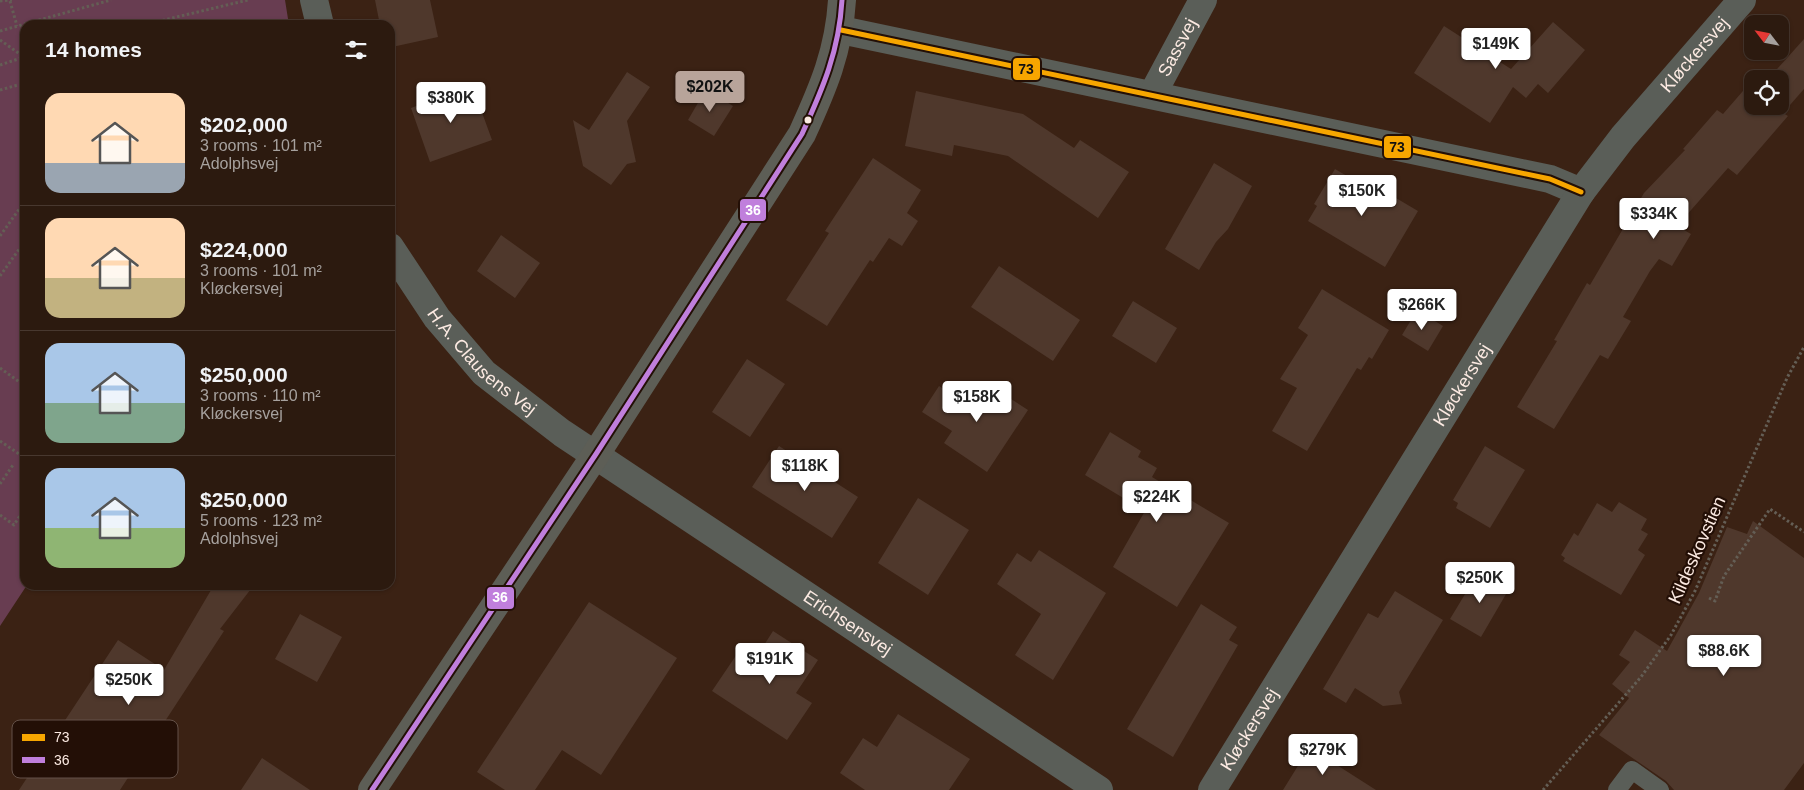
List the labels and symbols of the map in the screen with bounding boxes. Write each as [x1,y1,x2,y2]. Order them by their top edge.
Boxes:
street label: Kløckersvej [1656,13,1733,96]
street label: Sassvej [1154,15,1201,80]
north arrow [1744,15,1789,60]
pin: $149K [1461,28,1531,70]
line badge: 73 [1012,57,1041,81]
text: 73 [1018,61,1034,77]
pin: $202K [675,70,745,113]
pin: $380K [416,82,486,124]
unlabelled marker [803,115,813,125]
line badge: 73 [1383,135,1412,159]
text: 73 [1389,139,1405,155]
pin: $150K [1327,174,1397,217]
line badge: 36 [739,198,767,222]
pin: $334K [1619,198,1689,240]
text: 36 [745,202,761,218]
pin: $266K [1387,288,1457,331]
street label: H.A. Clausens Vej [423,304,540,419]
street label: Kløckersvej [1429,340,1495,430]
pin: $158K [942,380,1012,423]
pin: $118K [770,450,840,492]
pin: $224K [1122,480,1192,523]
street label: Kildeskovstien [1664,493,1730,607]
pin: $250K [1445,562,1515,604]
line badge: 36 [486,586,515,610]
street label: Erichsensvej [800,586,896,660]
text: 36 [492,589,508,605]
pin: $88.6K [1683,634,1765,677]
pin: $191K [735,642,805,685]
pin: $250K [94,664,164,706]
street label: Kløckersvej [1216,685,1282,774]
legend [12,720,178,778]
text: 73 [54,729,70,745]
pin: $279K [1288,734,1358,776]
text: 36 [54,752,70,768]

